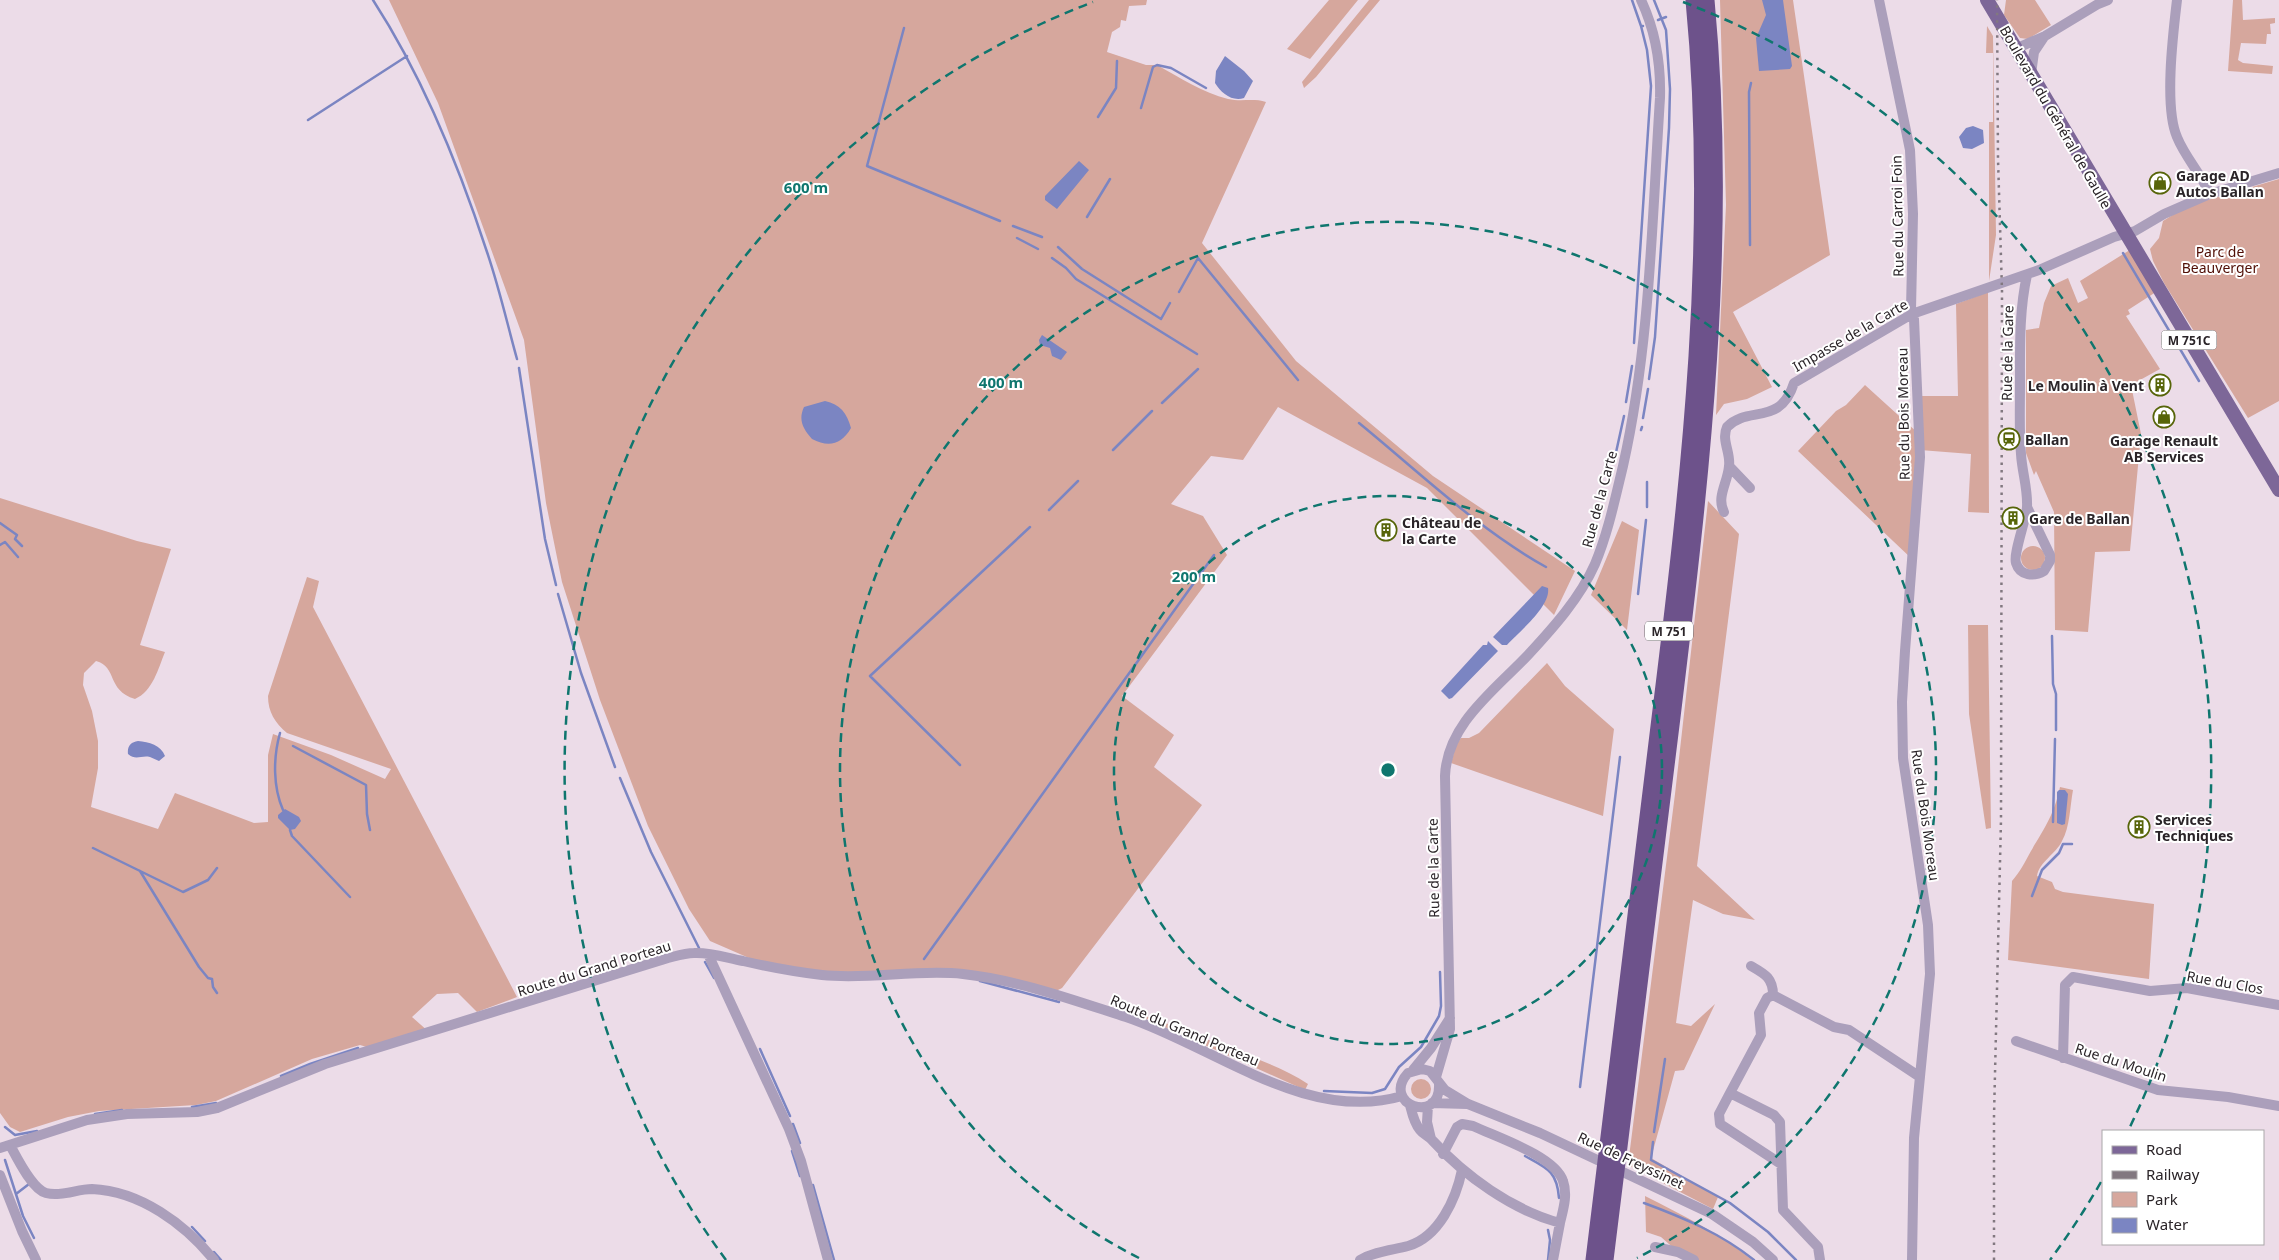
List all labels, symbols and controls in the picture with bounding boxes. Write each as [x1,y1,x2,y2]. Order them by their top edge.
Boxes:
street label: Boulevard du Général de Gaulle [1996,22,2116,212]
street label: Rue du Carroi Foin [1886,155,1908,277]
place label: Garage AD Autos Ballan [2176,166,2264,201]
shop icon: Garage AD Autos Ballan [2148,171,2172,195]
text: 600 m [784,177,828,197]
park label: Parc de Beauverger [2182,242,2258,277]
street label: Impasse de la Carte [1789,294,1911,376]
street label: Rue de la Gare [1997,305,2017,401]
road number: M 751C [2162,330,2216,350]
street label: Rue du Bois Moreau [1892,348,1914,480]
text: 400 m [979,372,1023,392]
building icon: Le Moulin à Vent [2148,373,2172,397]
place label: Le Moulin à Vent [2028,376,2144,395]
shop icon: Garage Renault AB Services [2152,405,2176,429]
station icon: Ballan [1997,427,2021,451]
place label: Ballan [2025,430,2069,449]
place label: Garage Renault AB Services [2110,431,2218,466]
street label: Rue de la Carte [1577,448,1621,550]
building icon: Gare de Ballan [2001,506,2025,530]
place label: Gare de Ballan [2029,509,2130,528]
place label: Château de la Carte [1402,513,1481,548]
building icon: Château de la Carte [1374,518,1398,542]
text: 200 m [1172,566,1216,586]
road number: M 751 [1645,622,1693,640]
street label: Rue du Bois Moreau [1907,748,1945,882]
centre of rings [1379,761,1397,779]
place label: Services Techniques [2155,810,2233,845]
building icon: Services Techniques [2127,815,2151,839]
street label: Rue de la Carte [1423,818,1443,918]
street label: Route du Grand Porteau [515,936,673,1000]
street label: Rue du Clos [2185,966,2265,998]
street label: Route du Grand Porteau [1108,990,1262,1070]
street label: Rue du Moulin [2073,1038,2169,1086]
street label: Rue de Freyssinet [1575,1127,1687,1193]
legend [2102,1130,2264,1245]
text: Road [2146,1139,2182,1159]
text: Railway [2146,1164,2200,1184]
text: Park [2146,1189,2178,1209]
text: Water [2146,1214,2188,1234]

